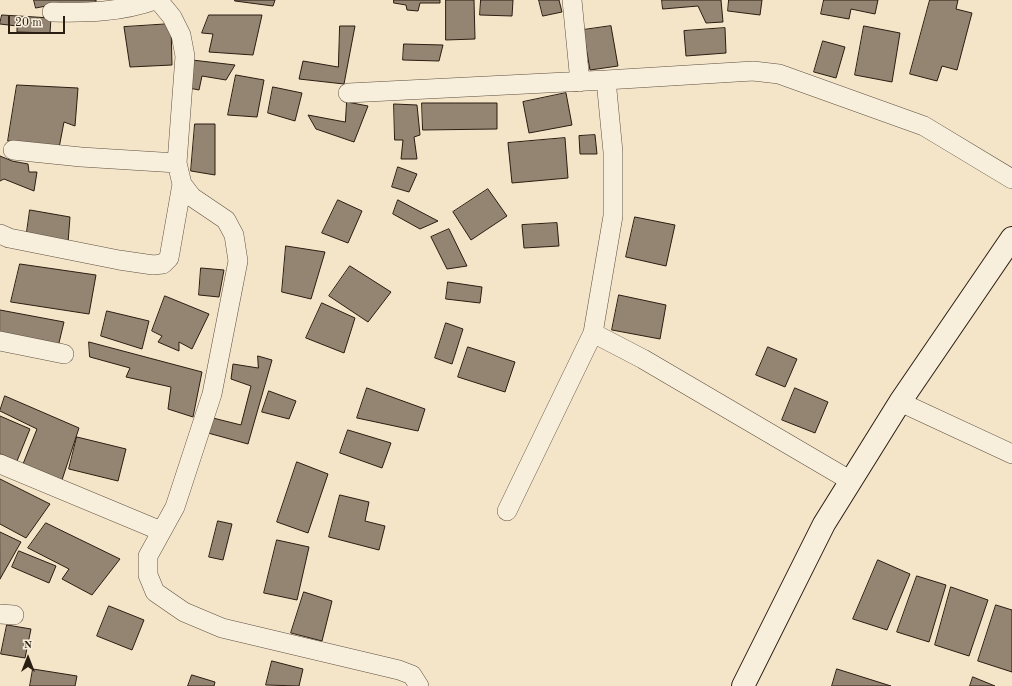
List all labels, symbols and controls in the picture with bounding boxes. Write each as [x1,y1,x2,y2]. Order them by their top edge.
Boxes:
scale bar [10,8,67,34]
text: 20 m [15,17,42,29]
north arrow [8,638,48,678]
text: N [24,640,32,651]

